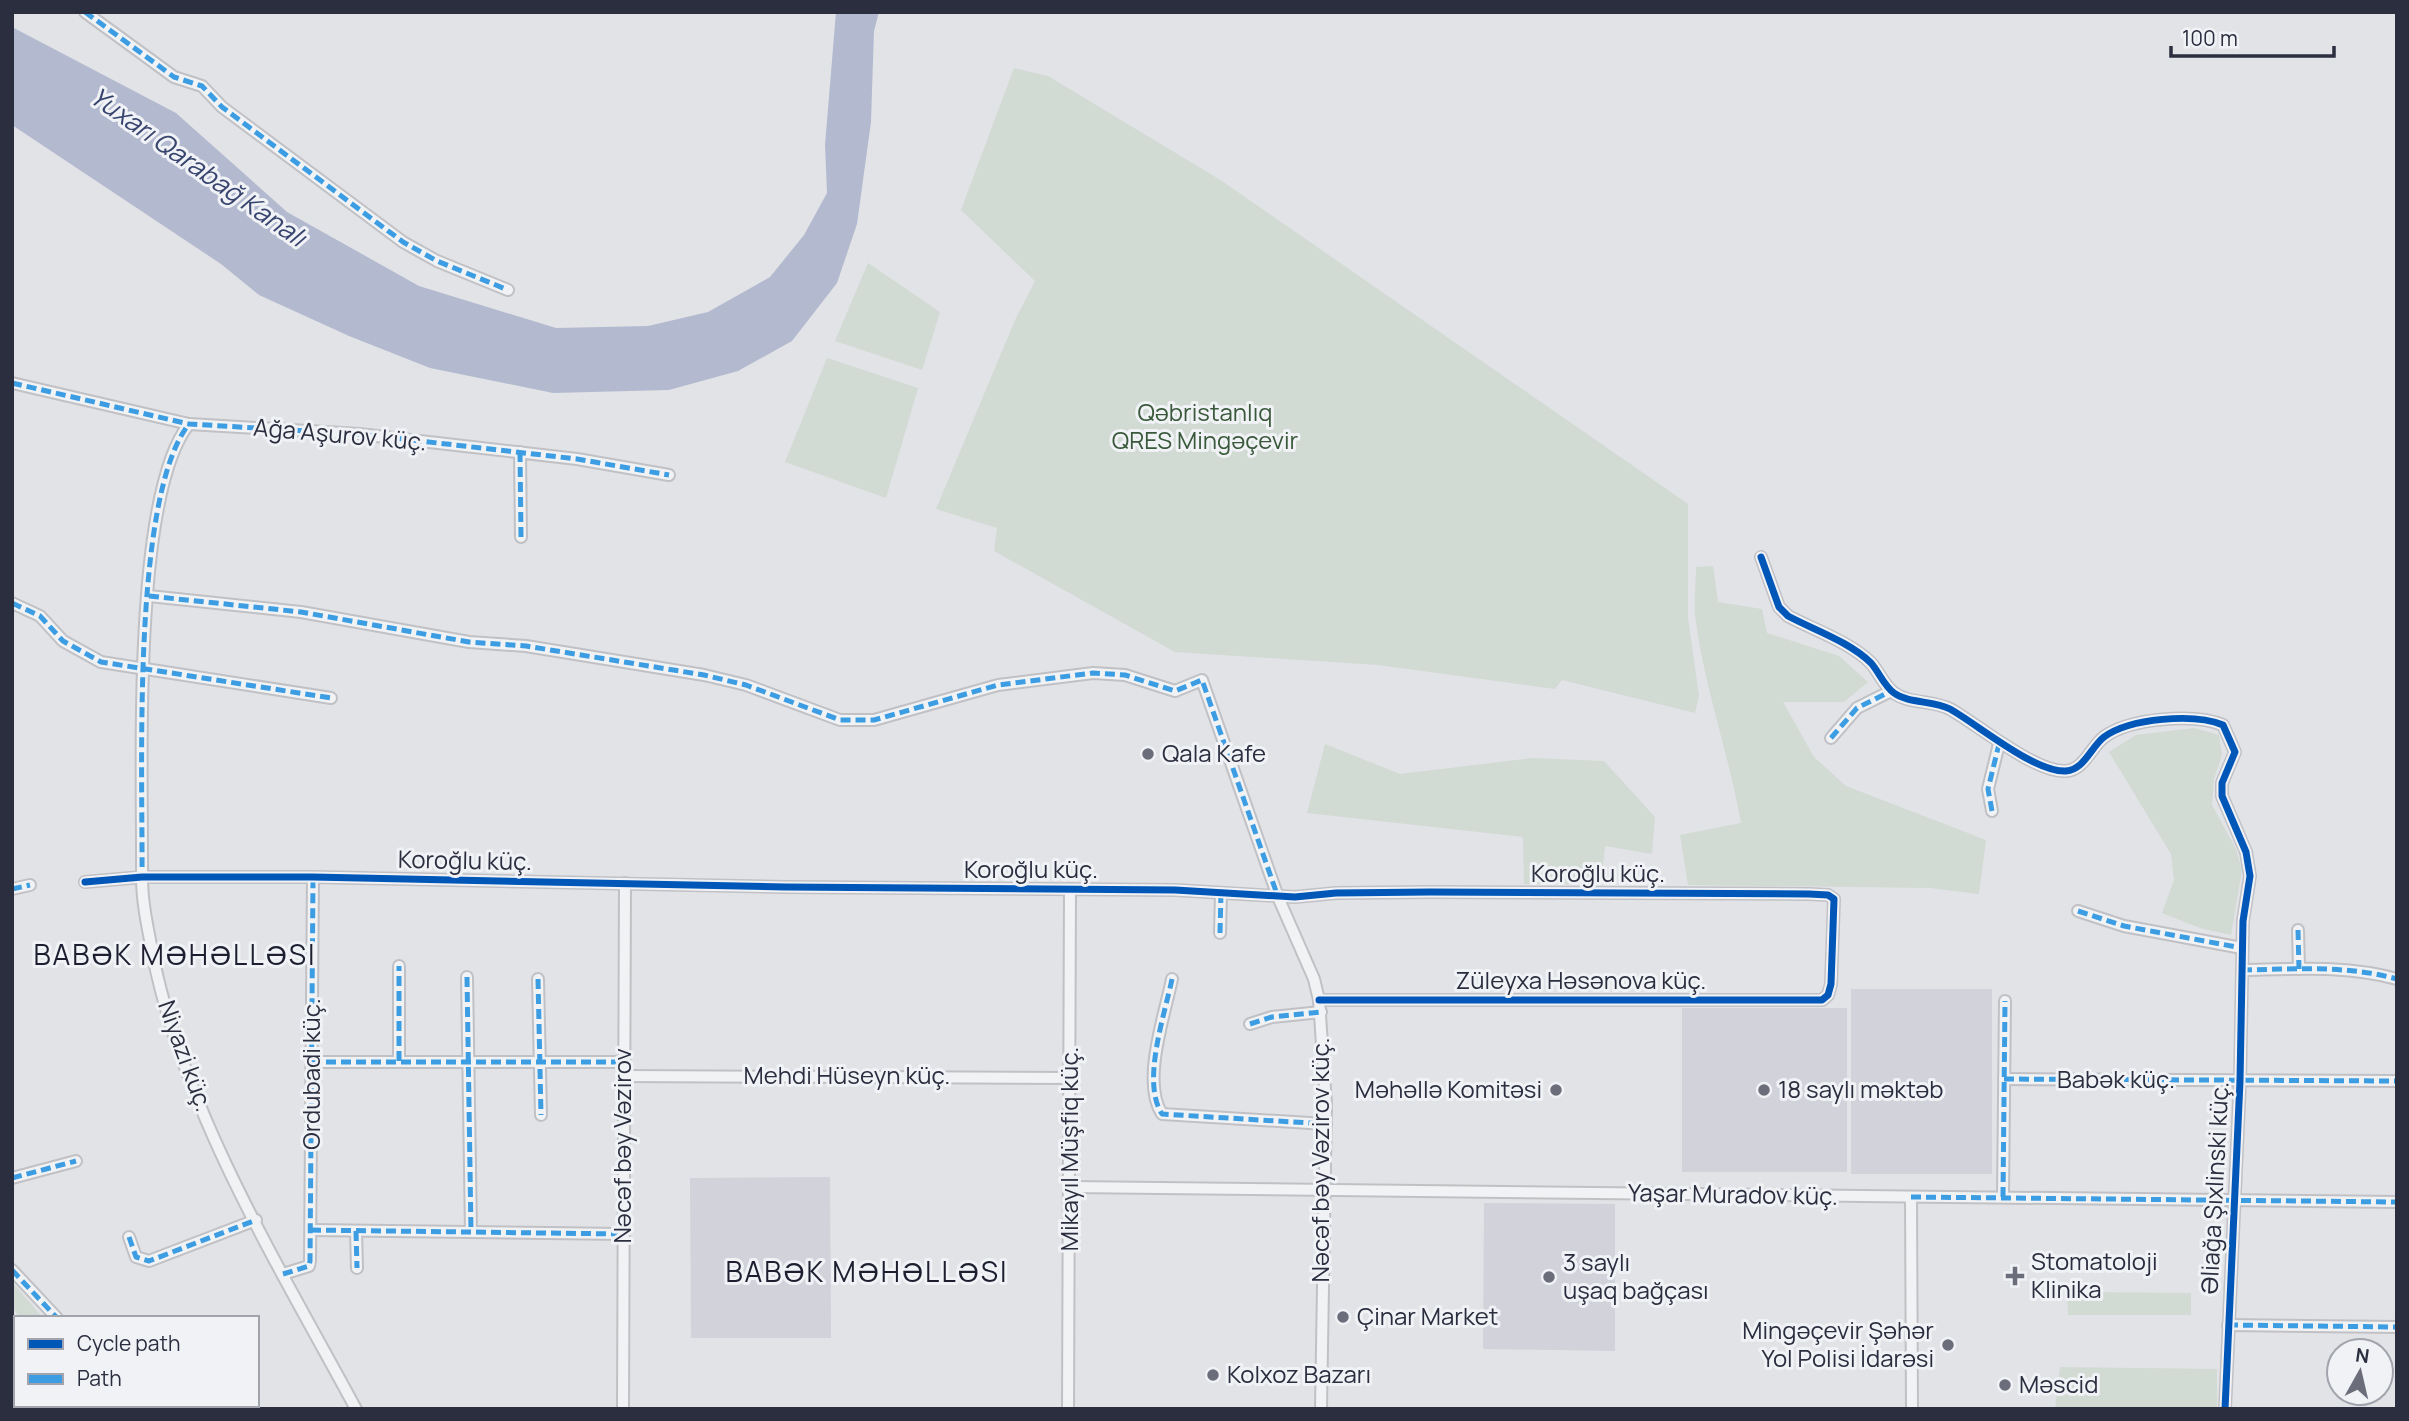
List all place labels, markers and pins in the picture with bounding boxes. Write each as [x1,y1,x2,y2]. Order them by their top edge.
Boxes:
place label: Qala Kafe [1162,736,1266,769]
marker: Qala Kafe [1140,746,1156,762]
place label: Məhəllə Komitəsi [1355,1072,1542,1105]
place label: 18 saylı məktəb [1778,1072,1944,1105]
marker: Məhəllə Komitəsi [1548,1082,1564,1098]
marker: 18 saylı məktəb [1756,1082,1772,1098]
place label: Stomatoloji Klinika [2031,1244,2158,1305]
place label: 3 saylı uşaq bağçası [1563,1245,1709,1306]
marker: Stomatoloji Klinika [2005,1266,2025,1286]
marker: 3 saylı uşaq bağçası [1541,1269,1557,1285]
place label: Çinar Market [1357,1299,1498,1332]
marker: Çinar Market [1335,1309,1351,1325]
place label: Mingəçevir Şəhər Yol Polisi İdarəsi [1742,1313,1934,1374]
marker: Mingəçevir Şəhər Yol Polisi İdarəsi [1940,1337,1956,1353]
place label: Kolxoz Bazarı [1227,1357,1371,1390]
marker: Kolxoz Bazarı [1205,1367,1221,1383]
place label: Məscid [2019,1367,2098,1400]
marker: Məscid [1997,1377,2013,1393]

